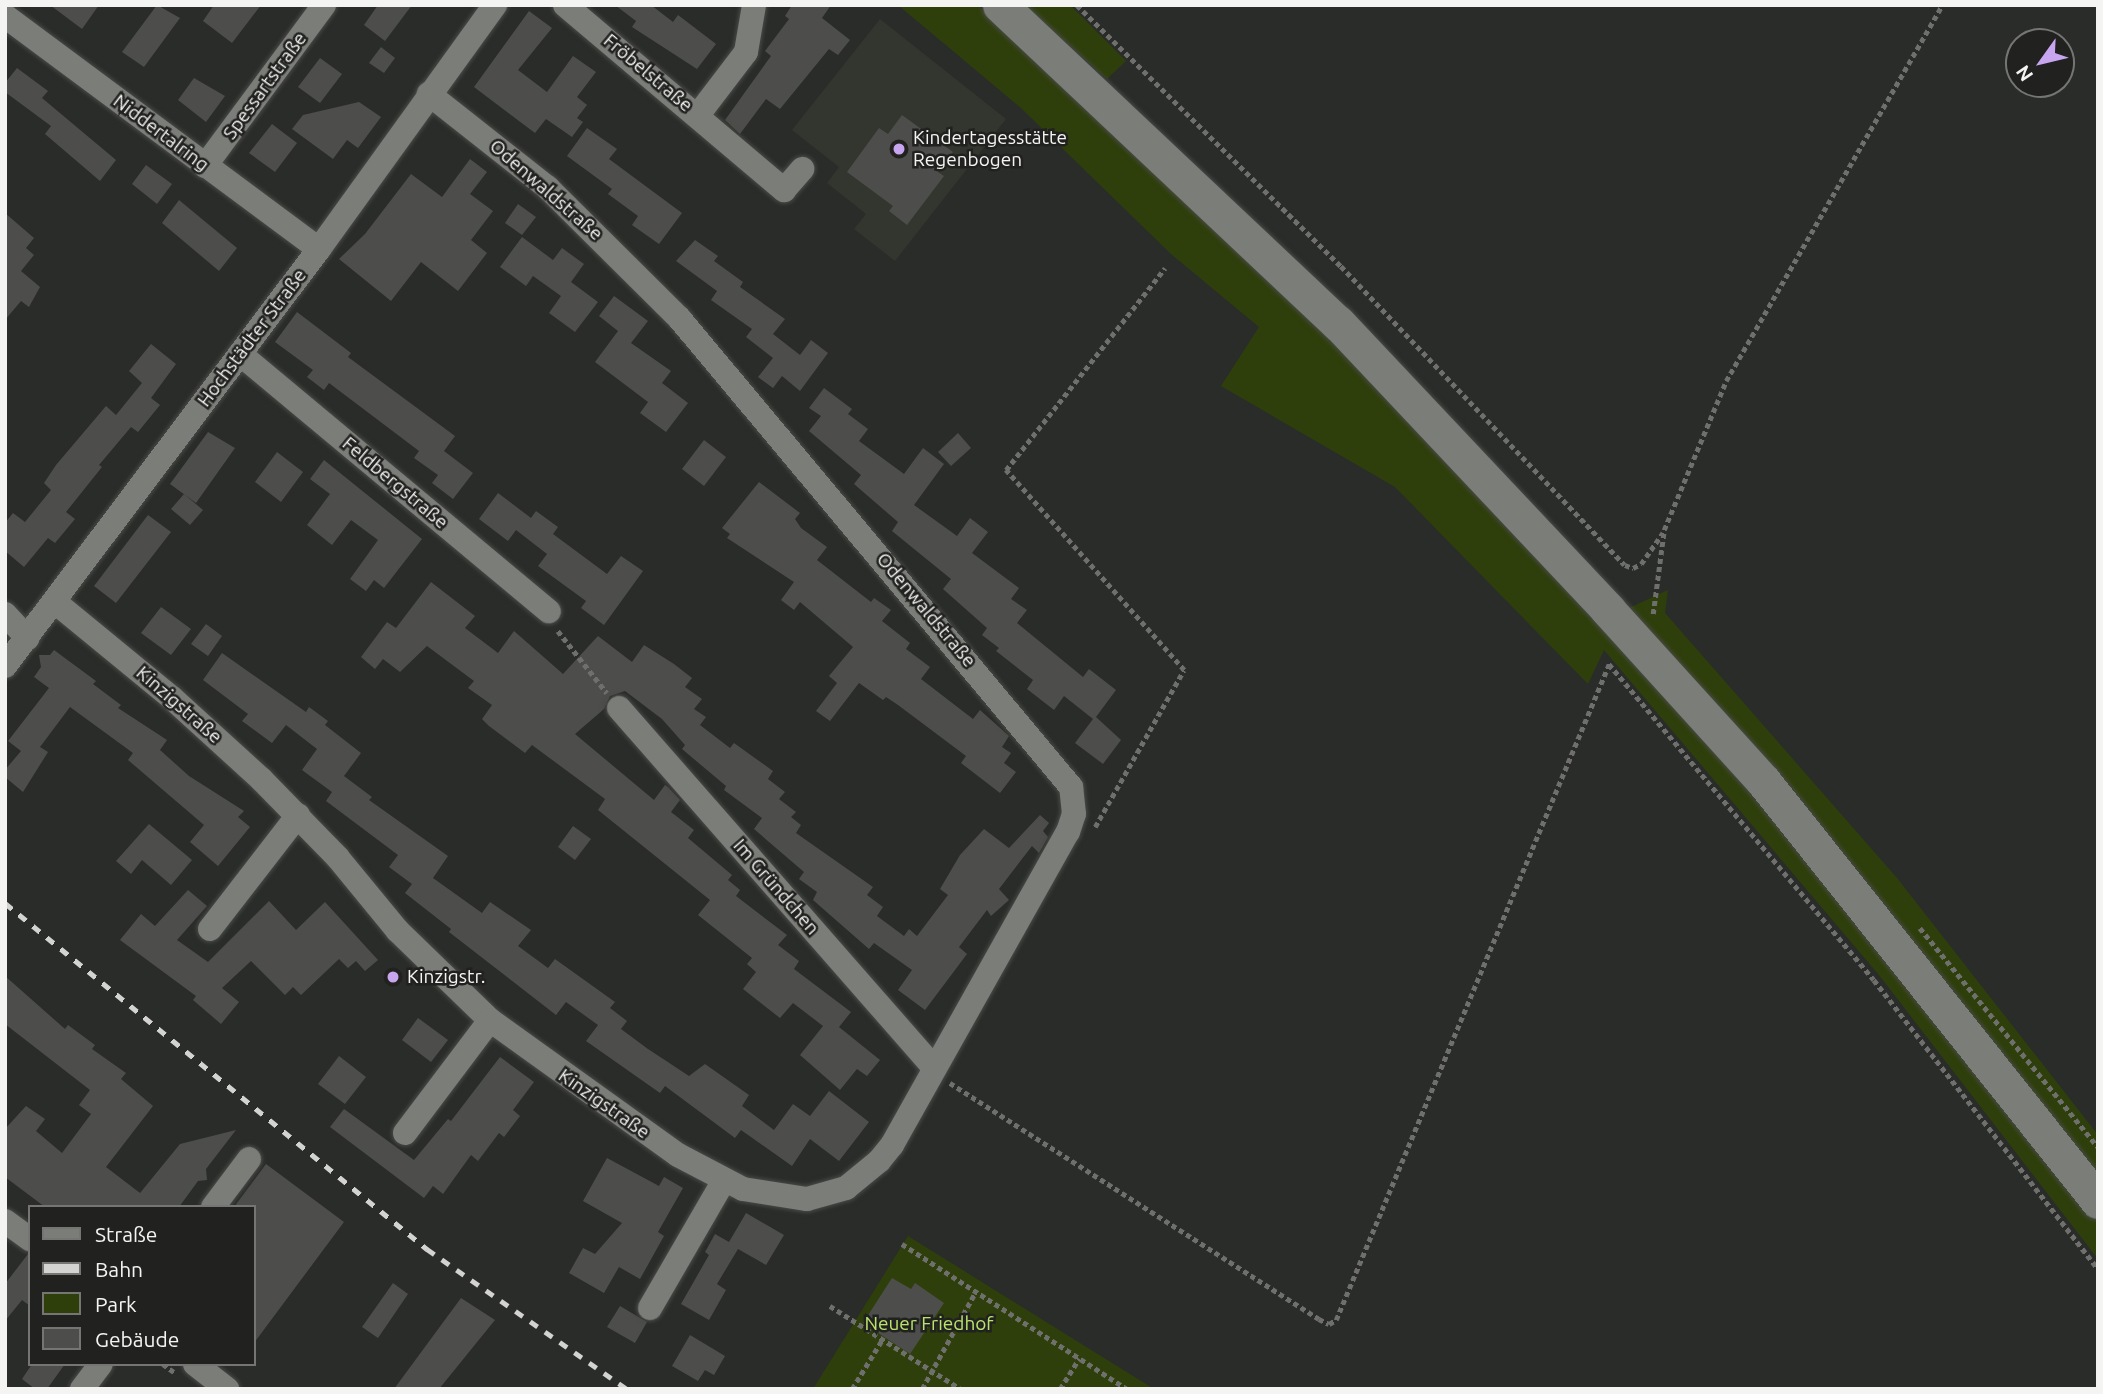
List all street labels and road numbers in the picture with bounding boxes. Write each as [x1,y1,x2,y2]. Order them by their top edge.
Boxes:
street label: Spessartstraße [218,28,312,144]
street label: Fröbelstraße [599,29,697,117]
street label: Niddertalring [109,90,213,176]
street label: Odenwaldstraße [485,135,607,245]
street label: Hochstädter Straße [193,265,311,411]
street label: Feldbergstraße [338,432,452,534]
street label: Odenwaldstraße [872,548,980,672]
street label: Kinzigstraße [131,662,227,748]
street label: Im Gründchen [728,835,824,939]
street label: Kinzigstraße [554,1064,654,1144]

